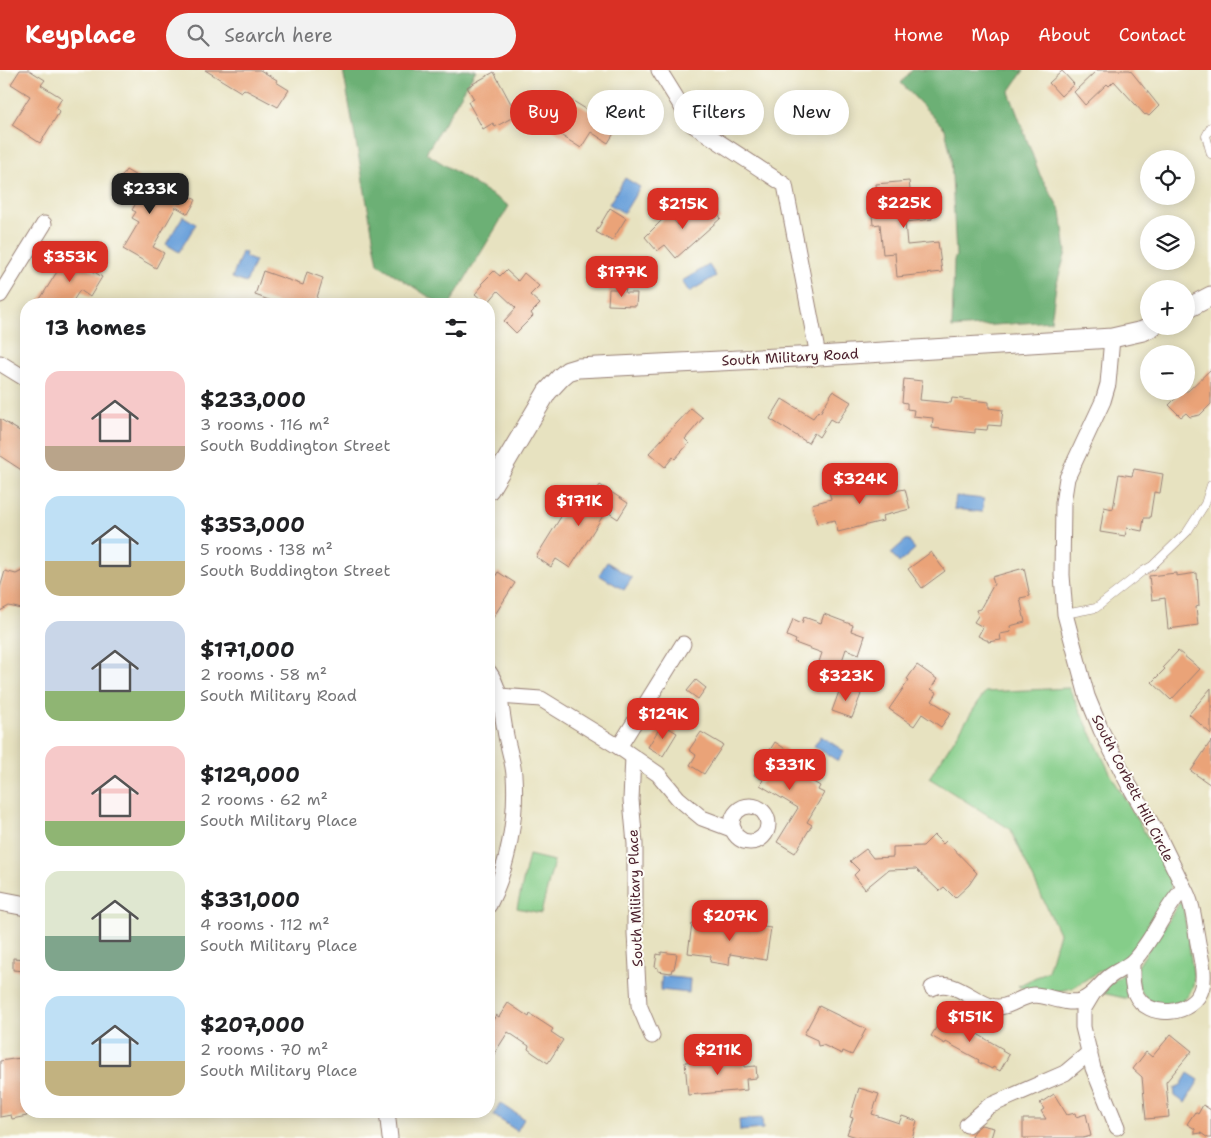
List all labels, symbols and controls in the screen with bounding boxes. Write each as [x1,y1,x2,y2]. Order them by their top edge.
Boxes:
search box [166,13,516,58]
text: Keyplace [25,19,136,51]
icon: search [184,21,212,49]
text: Search here [224,23,333,48]
text: Home [894,23,943,47]
text: Map [971,23,1010,47]
text: About [1038,23,1091,47]
text: Contact [1119,23,1186,47]
chip: Buy [510,90,577,135]
chip: Rent [587,90,664,135]
chip: Filters [674,90,764,135]
chip: New [774,90,849,135]
map controls [1140,150,1195,400]
button: locate [1140,150,1195,205]
pin: $233K [115,172,185,215]
text: $233K [123,178,177,199]
pin: $225K [869,186,939,229]
pin: $215K [648,188,718,230]
text: $225K [877,192,931,213]
text: $215K [658,193,708,214]
button: layers [1140,215,1195,270]
pin: $353K [35,240,105,283]
text: $353K [43,246,97,267]
pin: $177K [587,256,657,298]
text: $177K [597,261,647,282]
button: + [1140,280,1195,335]
text: 13 homes [45,314,146,342]
icon: filters [442,314,470,342]
street label: South Military Road [721,344,859,370]
button: − [1140,345,1195,400]
text: $233,000 [200,386,306,414]
icon: home [85,391,145,451]
text: 3 rooms · 116 m² [200,414,330,435]
text: South Buddington Street [200,435,390,456]
pin: $324K [825,462,895,505]
text: $324K [833,468,887,489]
pin: $171K [544,484,614,527]
text: $171K [556,490,602,511]
text: $353,000 [200,511,305,539]
icon: home [85,516,145,576]
text: 5 rooms · 138 m² [200,539,333,560]
text: South Buddington Street [200,560,390,581]
text: $171,000 [200,636,295,664]
icon: home [85,641,145,701]
pin: $323K [811,660,881,702]
text: 2 rooms · 58 m² [200,664,327,685]
text: $323K [819,665,873,686]
text: South Military Road [200,685,357,706]
pin: $129K [628,698,698,740]
text: $129K [638,703,688,724]
street label: South Corbett Hill Circle [1088,711,1178,865]
pin: $331K [755,748,825,791]
text: $331K [765,754,815,775]
text: $129,000 [200,761,300,789]
icon: home [85,766,145,826]
text: 2 rooms · 62 m² [200,789,328,810]
text: South Military Place [200,810,357,831]
street label: South Military Place [624,829,646,967]
text: $331,000 [200,886,300,914]
icon: home [85,891,145,951]
pin: $207K [695,900,765,942]
text: $207K [703,905,757,926]
text: 4 rooms · 112 m² [200,914,330,935]
text: South Military Place [200,935,357,956]
pin: $151K [935,1000,1005,1043]
text: $151K [947,1006,993,1027]
text: $207,000 [200,1011,305,1039]
icon: home [85,1016,145,1076]
pin: $211K [683,1034,753,1076]
text: 2 rooms · 70 m² [200,1039,328,1060]
text: $211K [695,1039,741,1060]
text: South Military Place [200,1060,357,1081]

